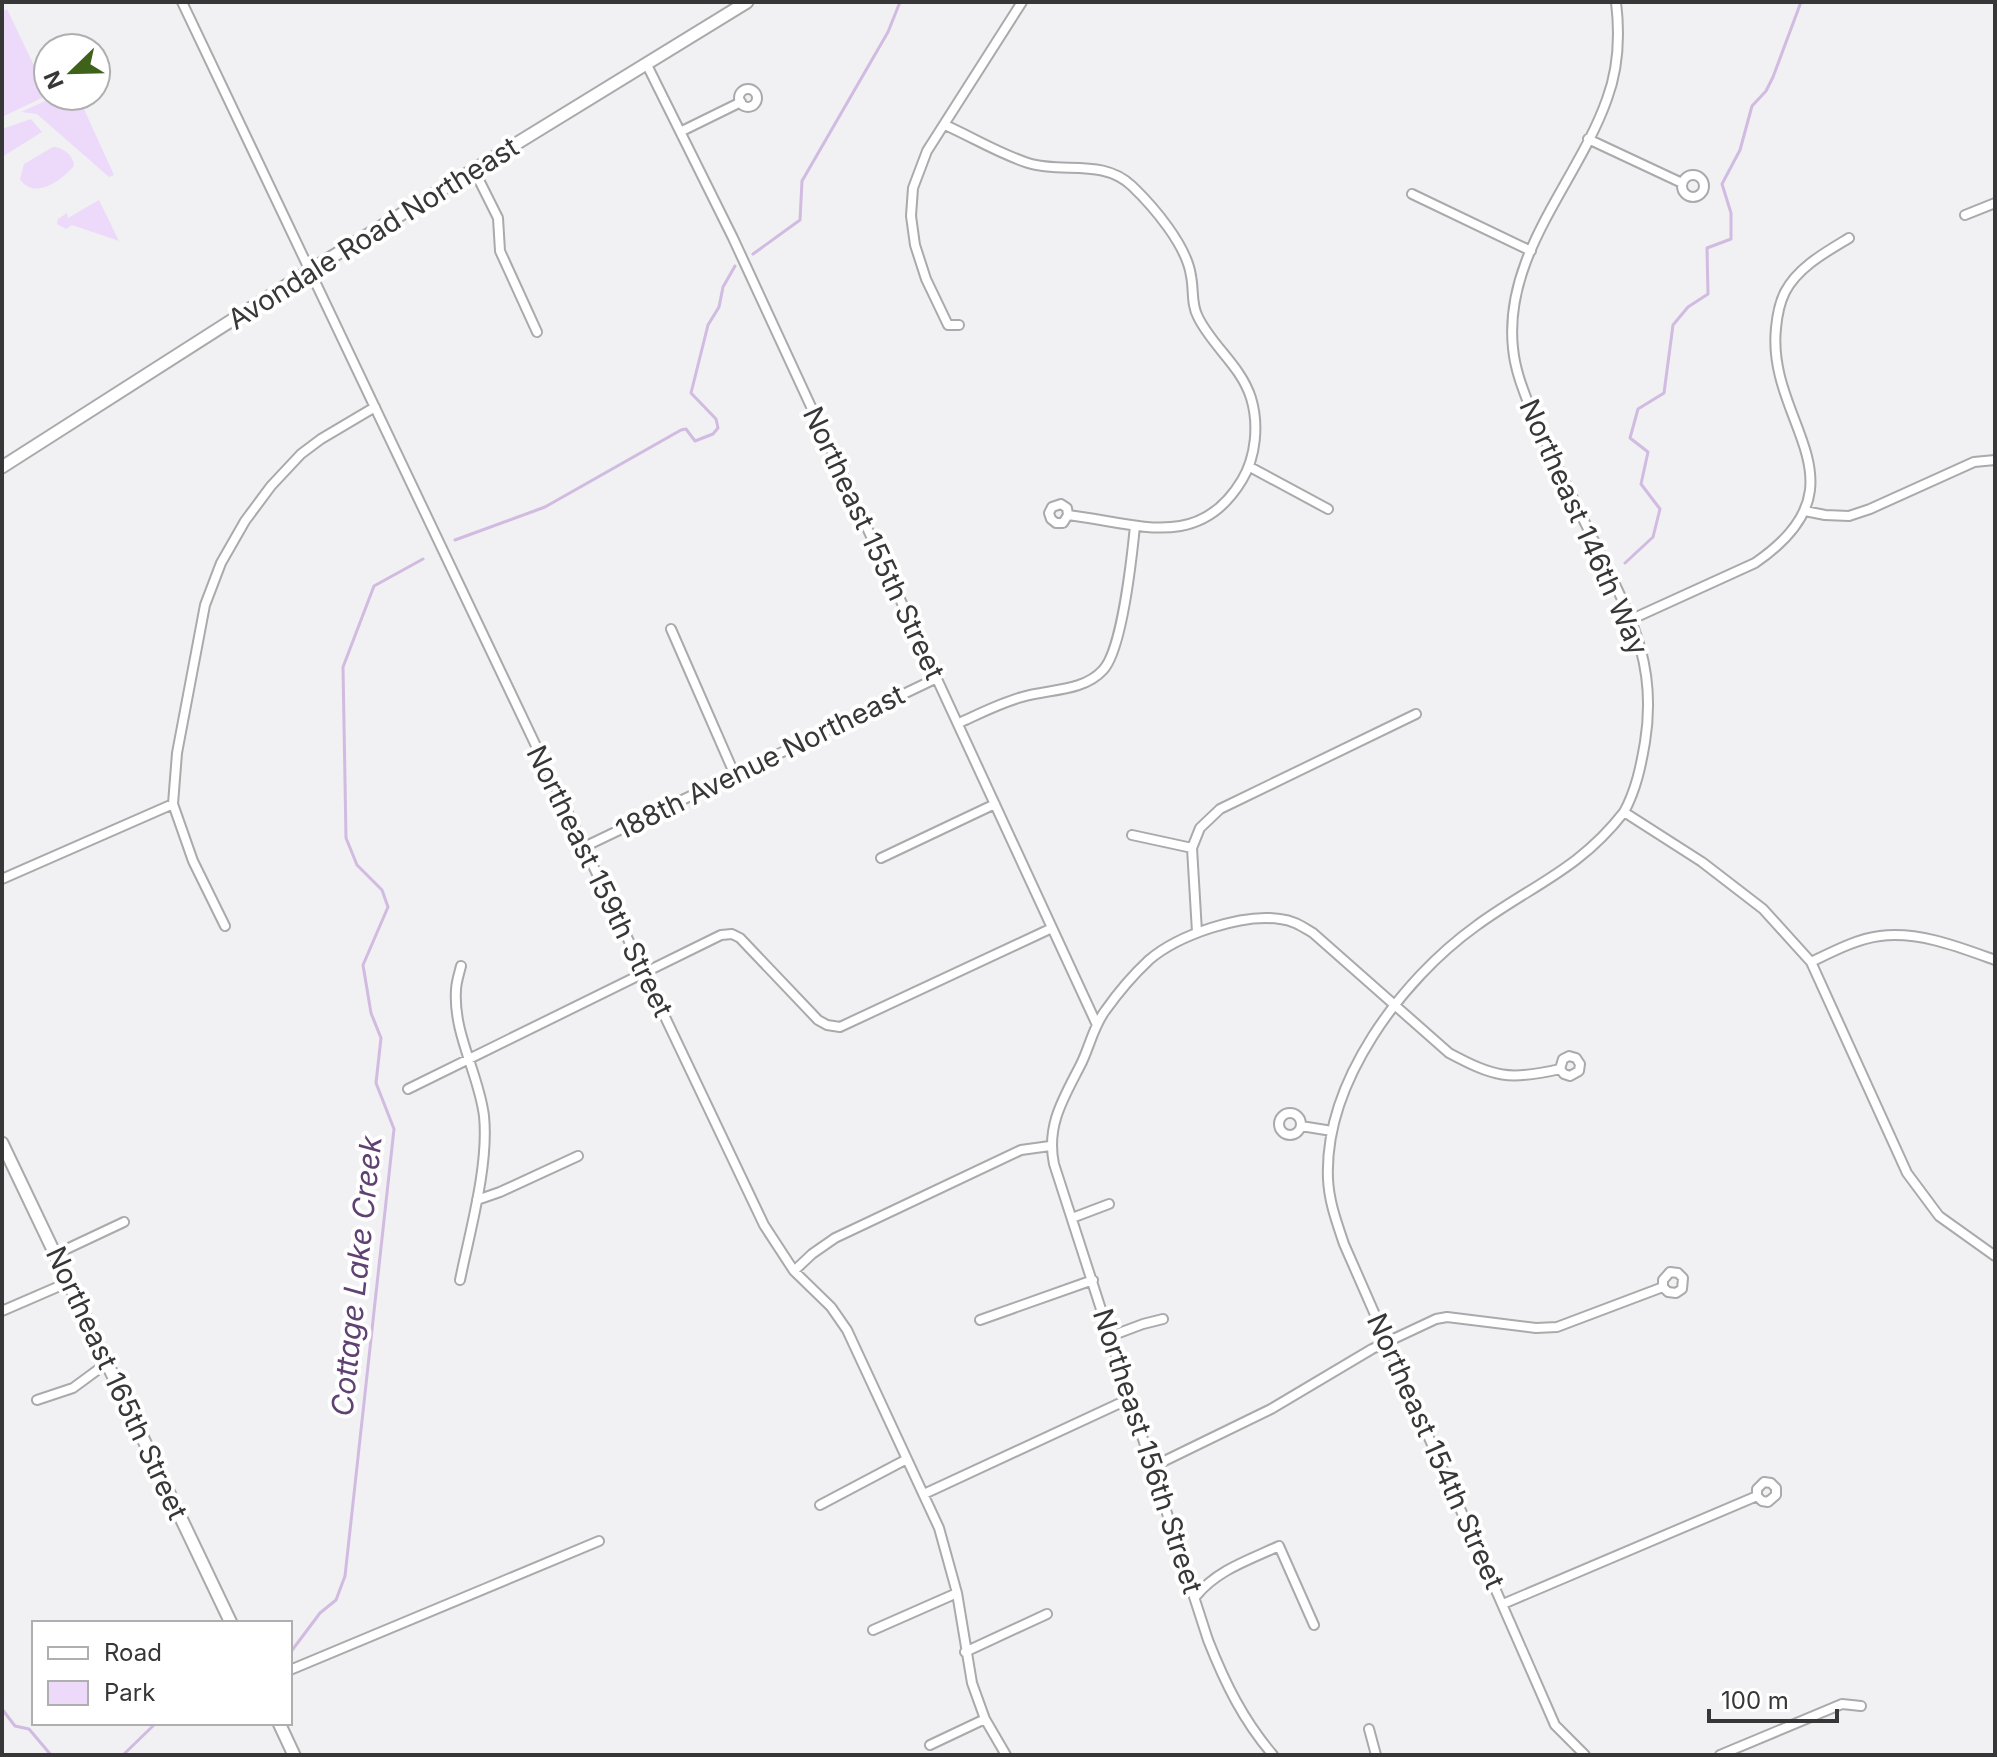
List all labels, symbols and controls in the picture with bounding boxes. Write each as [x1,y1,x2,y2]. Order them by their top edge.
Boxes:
north arrow [32,32,112,112]
text: N [38,67,69,93]
street label: Avondale Road Northeast [221,130,525,336]
street label: Northeast 146th Way [1512,394,1656,660]
street label: Northeast 155th Street [796,401,952,685]
street label: 188th Avenue Northeast [610,677,910,847]
street label: Northeast 159th Street [520,740,680,1022]
water label: Cottage Lake Creek [323,1134,389,1418]
street label: Northeast 165th Street [39,1241,195,1525]
street label: Northeast 156th Street [1086,1304,1210,1598]
street label: Northeast 154th Street [1360,1308,1512,1594]
legend [32,1621,292,1725]
text: Road [104,1638,162,1667]
scale bar [1709,1673,1837,1723]
text: Park [104,1678,155,1707]
text: 100 m [1721,1686,1789,1715]

